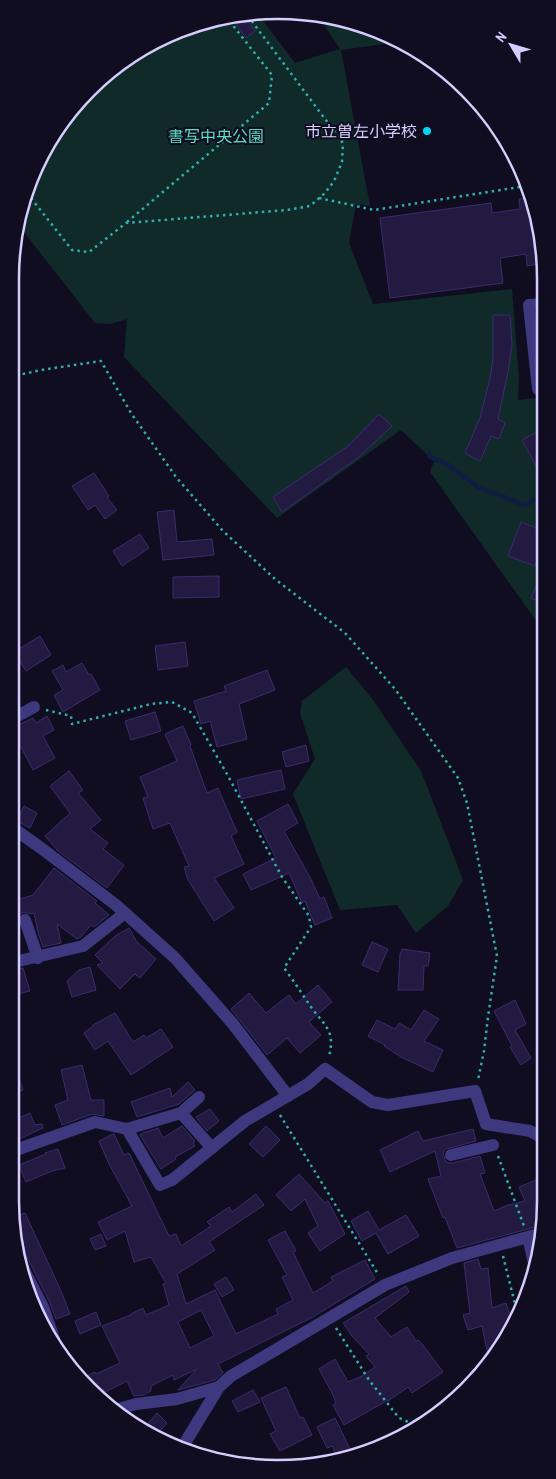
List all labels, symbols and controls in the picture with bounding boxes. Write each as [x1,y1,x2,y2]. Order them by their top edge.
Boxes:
north arrow [486,20,536,70]
text: N [491,28,510,46]
place label: 市立曽左小学校 [305,120,417,142]
park label: 書写中央公園 [168,125,264,147]
marker: 市立曽左小学校 [421,125,433,137]

